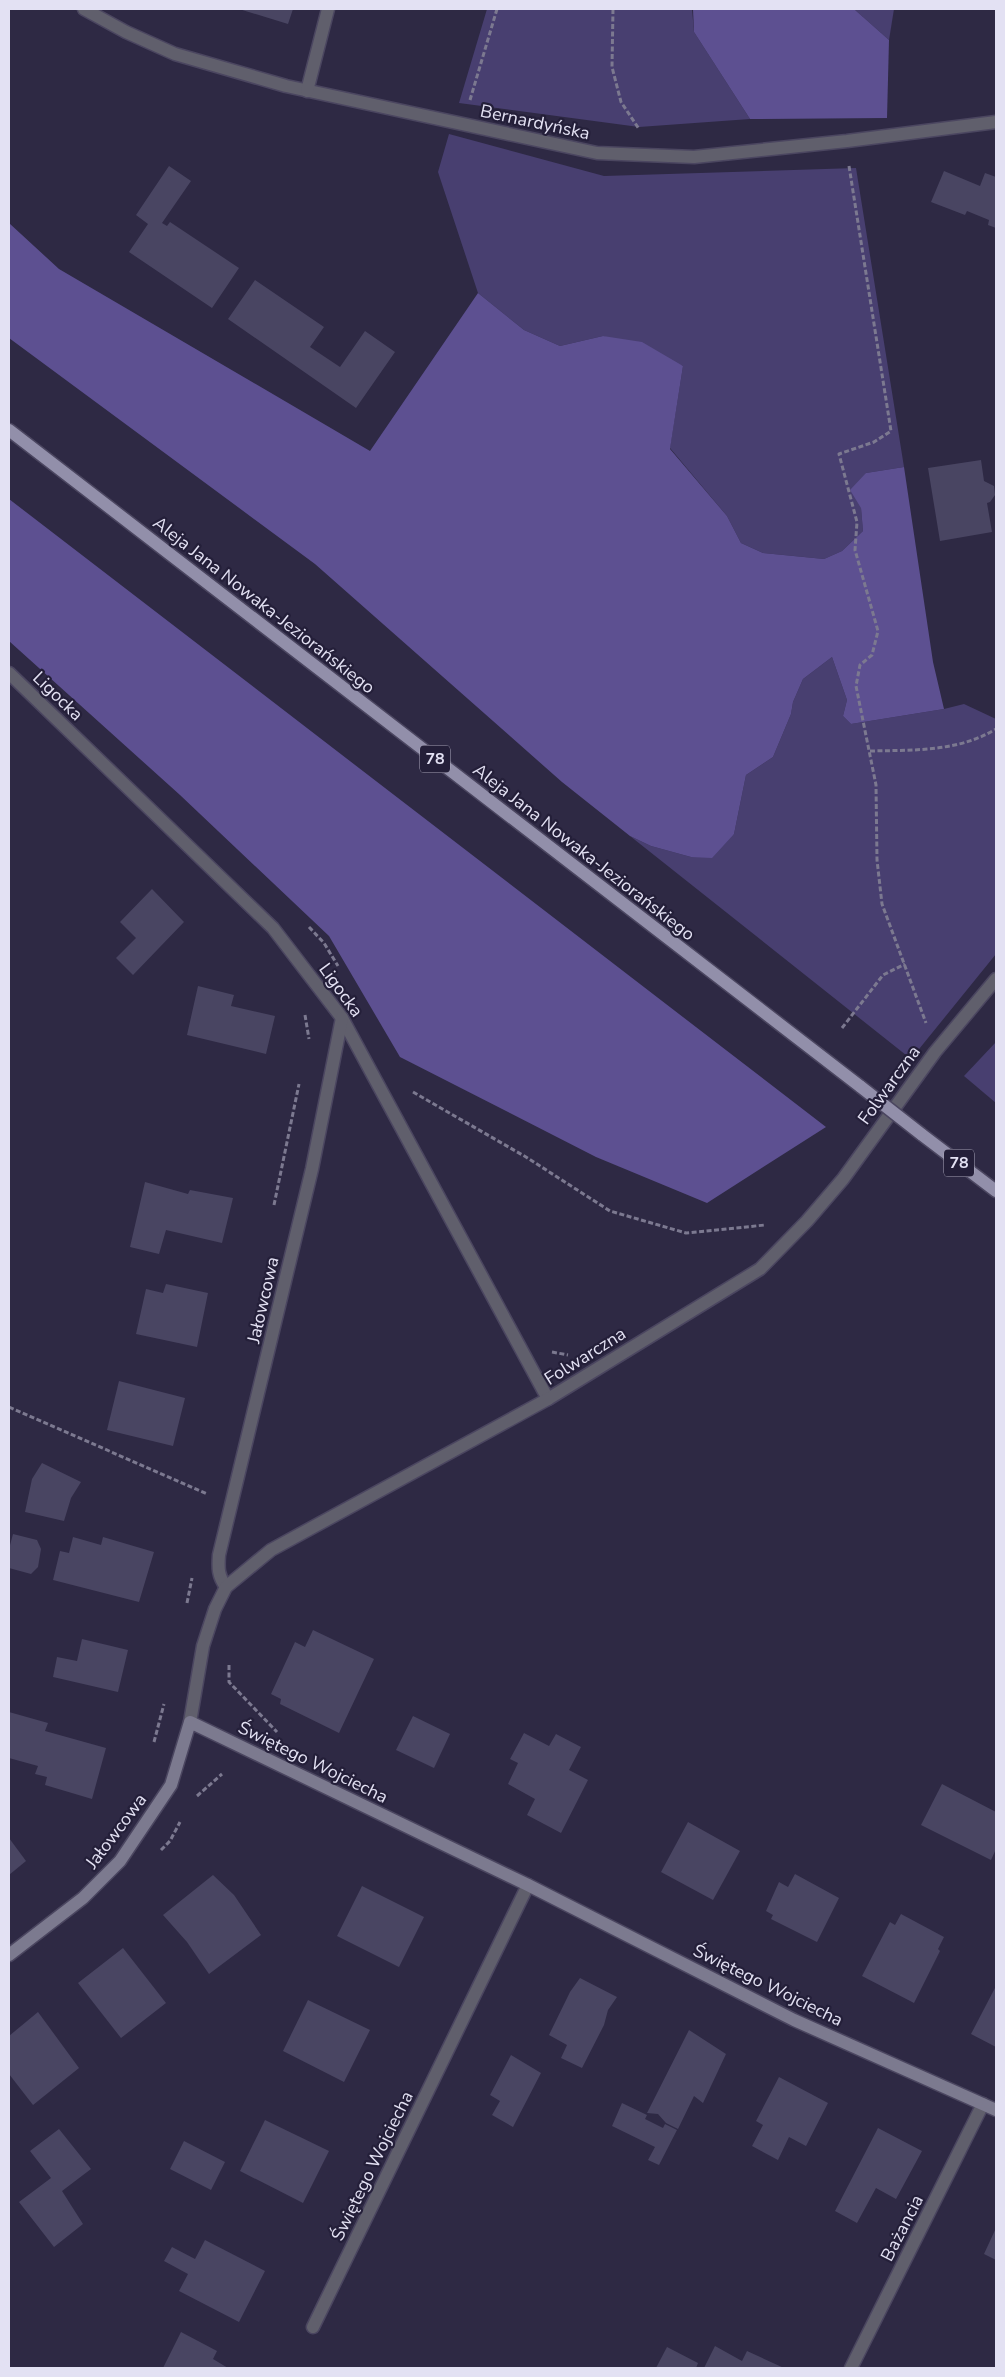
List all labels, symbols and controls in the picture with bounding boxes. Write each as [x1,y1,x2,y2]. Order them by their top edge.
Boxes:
street label: Bernardyńska [478,99,592,145]
street label: Aleja Jana Nowaka-Jeziorańskiego [148,511,380,699]
street label: Ligocka [28,666,88,726]
road number: 78 [420,746,450,772]
street label: Aleja Jana Nowaka-Jeziorańskiego [468,758,700,946]
street label: Ligocka [313,958,369,1022]
street label: Folwarczna [852,1041,926,1129]
road number: 78 [944,1150,974,1176]
street label: Jałowcowa [241,1254,285,1347]
street label: Folwarczna [540,1321,630,1391]
street label: Świętego Wojciecha [234,1715,392,1809]
street label: Jałowcowa [79,1789,152,1874]
street label: Świętego Wojciecha [689,1938,847,2032]
street label: Świętego Wojciecha [325,2087,419,2245]
street label: Bażancia [875,2191,929,2265]

